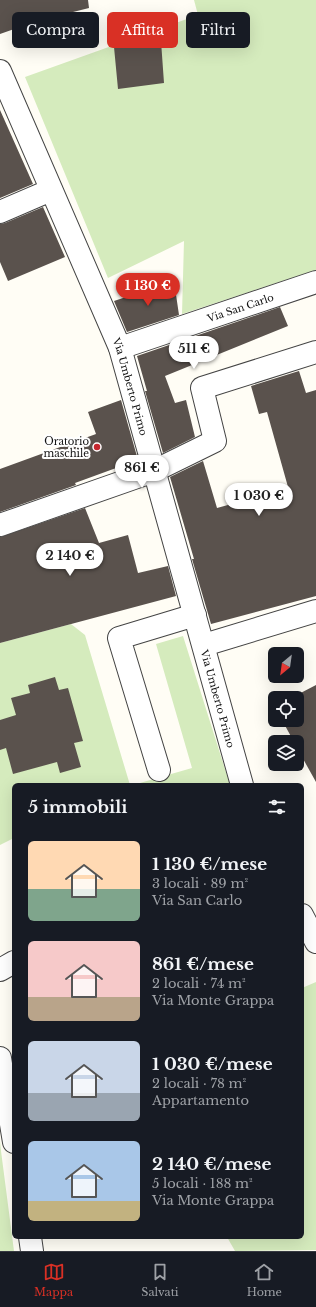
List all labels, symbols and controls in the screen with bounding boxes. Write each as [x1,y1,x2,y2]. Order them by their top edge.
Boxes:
chip: Compra [12,12,99,48]
chip: Affitta [107,12,178,48]
chip: Filtri [186,12,250,48]
pin: 1 130 € [111,273,185,307]
text: 1 130 € [125,277,171,294]
street label: Via San Carlo [205,291,276,325]
street label: Via Umberto Primo [109,335,150,438]
pin: 511 € [166,336,222,370]
text: 511 € [178,340,210,357]
place label: Oratorio maschile [44,435,89,460]
marker: Oratorio maschile [92,442,102,452]
pin: 861 € [114,455,170,489]
text: 861 € [124,459,160,476]
pin: 1 030 € [222,483,296,517]
text: 1 030 € [234,487,284,504]
pin: 2 140 € [33,543,107,577]
text: 2 140 € [45,547,95,564]
street label: Via Umberto Primo [197,647,237,750]
north arrow [268,647,304,683]
map controls [268,647,304,771]
button: locate [268,691,304,727]
button: layers [268,735,304,771]
icon: filters [266,796,288,818]
text: 5 immobili [28,797,127,818]
text: 1 130 €/mese [152,854,267,875]
icon: home [60,857,108,905]
text: 3 locali · 89 m² [152,875,248,892]
text: Via San Carlo [152,892,242,909]
text: 861 €/mese [152,954,254,975]
icon: home [60,957,108,1005]
text: 2 locali · 74 m² [152,975,246,992]
text: Via Monte Grappa [152,992,274,1009]
text: 1 030 €/mese [152,1054,273,1075]
icon: home [60,1057,108,1105]
text: 2 locali · 78 m² [152,1075,246,1092]
text: Appartamento [152,1092,249,1109]
text: 2 140 €/mese [152,1154,271,1175]
icon: home [60,1157,108,1205]
text: 5 locali · 188 m² [152,1175,253,1192]
text: Via Monte Grappa [152,1192,274,1209]
tab: Mappa [34,1261,73,1299]
tab: Salvati [141,1261,179,1299]
tab: Home [247,1261,282,1299]

